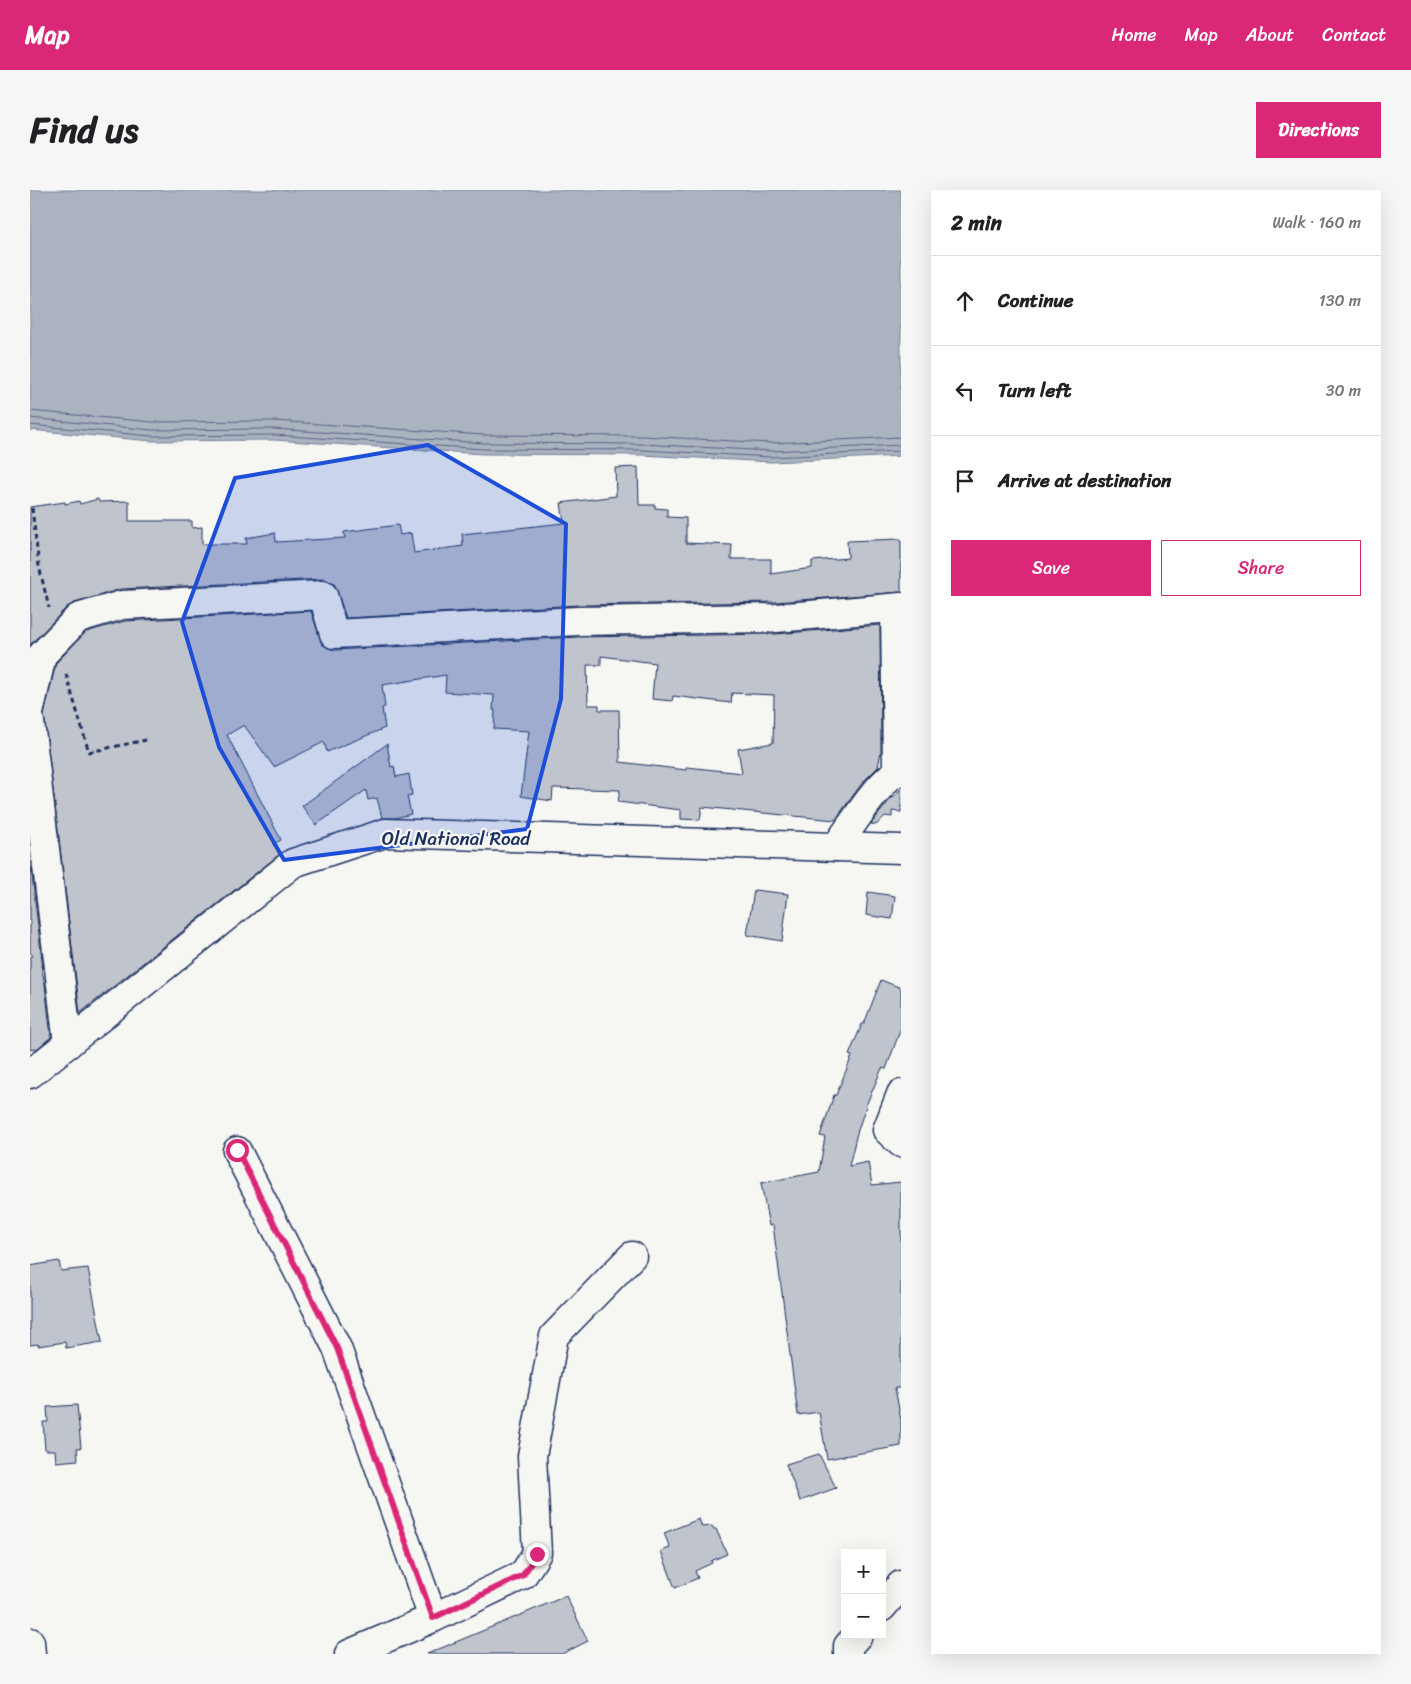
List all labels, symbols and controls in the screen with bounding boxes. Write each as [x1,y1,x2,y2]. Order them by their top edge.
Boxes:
text: Map [25,14,69,56]
text: Home [1112,19,1157,51]
text: Map [1185,19,1218,51]
text: About [1246,19,1294,51]
text: Contact [1322,19,1386,51]
text: Find us [30,99,138,161]
button: Directions [1256,102,1381,158]
text: 2 min [951,204,1002,242]
text: Walk · 160 m [1272,208,1361,237]
text: Continue [998,284,1074,317]
text: 130 m [1319,286,1361,315]
icon: ahead [951,287,979,315]
text: Turn left [998,374,1071,407]
text: 30 m [1326,376,1361,405]
icon: left [951,377,979,405]
text: Arrive at destination [998,464,1171,497]
icon: arrive [951,467,979,495]
button: Save [951,540,1151,596]
button: Share [1161,540,1361,596]
street label: Old National Road [382,822,532,855]
route start [226,1139,249,1162]
route end [526,1543,549,1566]
map controls [841,1549,886,1639]
button: + [841,1549,886,1594]
button: − [841,1594,886,1639]

